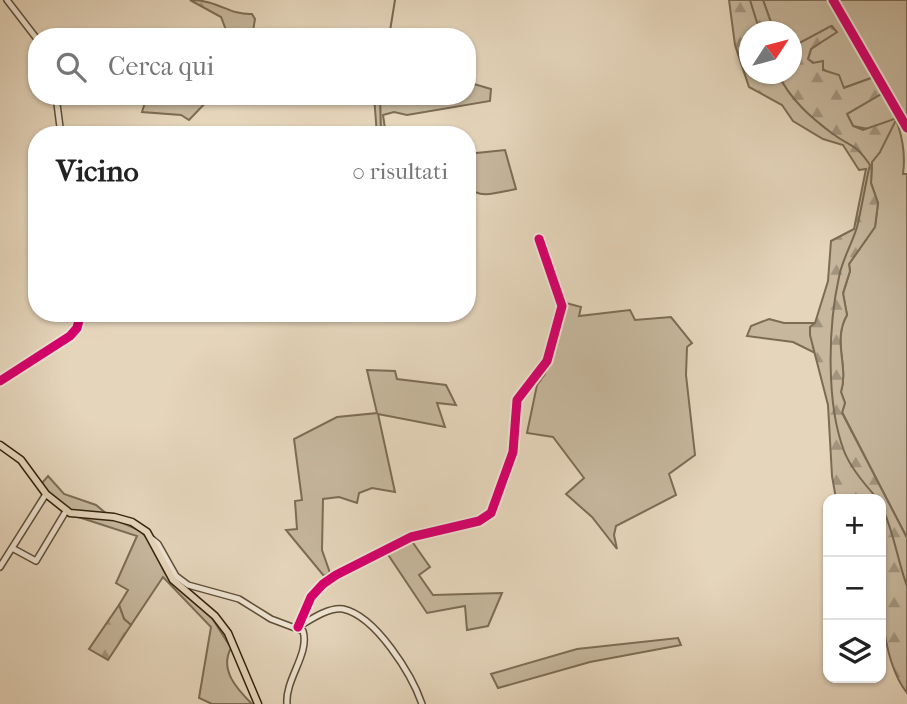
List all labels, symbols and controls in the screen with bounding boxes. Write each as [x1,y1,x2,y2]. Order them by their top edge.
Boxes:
north arrow [739,21,802,84]
search box [28,28,476,105]
icon: search [52,48,90,86]
text: Cerca qui [108,51,214,82]
text: Vicino [56,154,139,189]
text: 0 risultati [352,158,448,185]
map controls [823,494,886,683]
button: + [823,494,886,557]
button: − [823,557,886,620]
button: layers [823,620,886,683]

